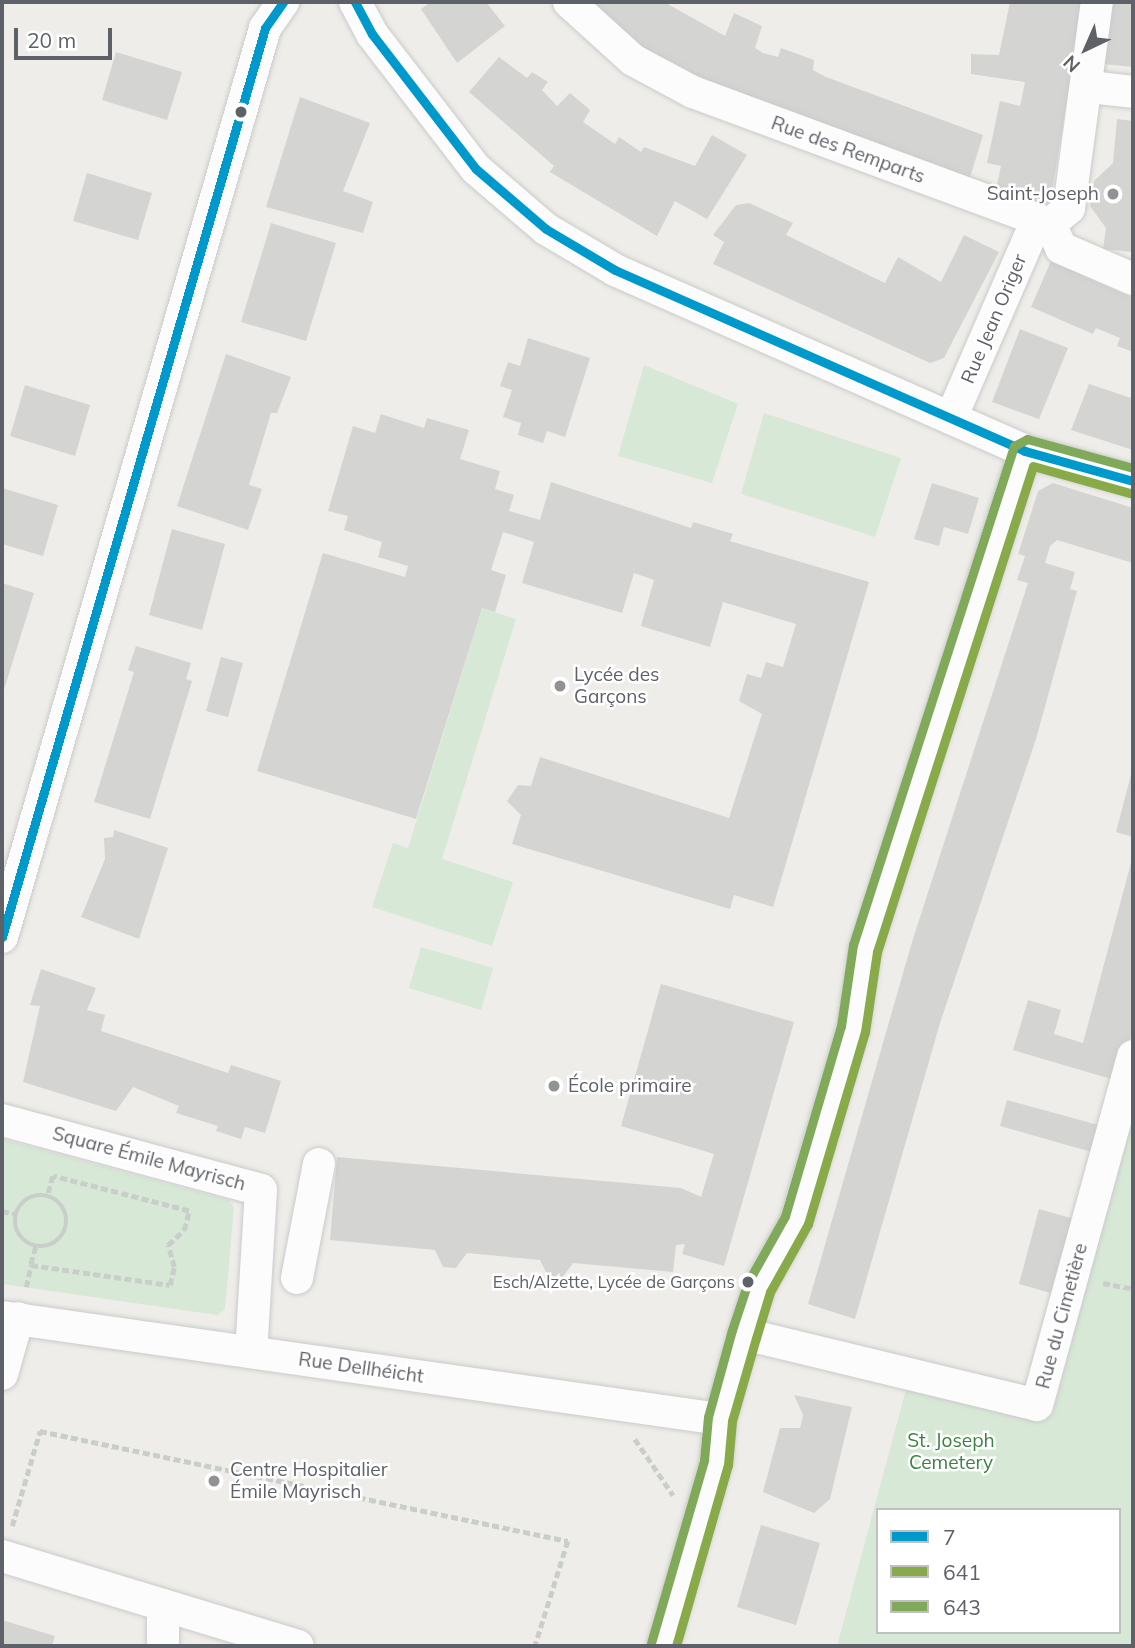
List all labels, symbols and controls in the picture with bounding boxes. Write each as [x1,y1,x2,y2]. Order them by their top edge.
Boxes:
scale bar [18,14,116,58]
north arrow [1051,14,1121,84]
text: 20 m [27,27,76,53]
text: N [1058,50,1085,78]
unlabelled marker [234,105,248,119]
street label: Rue des Remparts [768,112,928,188]
place label: Saint-Joseph [987,183,1099,205]
marker: Saint-Joseph [1105,186,1121,202]
street label: Rue Jean Origer [956,251,1032,387]
place label: Lycée des Garçons [574,664,660,708]
marker: Lycée des Garçons [552,678,568,694]
place label: École primaire [568,1075,692,1097]
marker: École primaire [546,1078,562,1094]
street label: Square Émile Mayrisch [50,1122,248,1196]
street label: Rue du Cimetière [1032,1241,1092,1391]
place label: Esch/Alzette, Lycée de Garçons [493,1272,735,1292]
marker: Esch/Alzette, Lycée de Garçons [741,1275,755,1289]
street label: Rue Dellhéicht [297,1348,425,1388]
park label: St. Joseph Cemetery [907,1430,995,1474]
place label: Centre Hospitalier Émile Mayrisch [230,1459,388,1503]
marker: Centre Hospitalier Émile Mayrisch [204,1471,224,1491]
legend [876,1508,1121,1634]
text: 7 [943,1524,956,1550]
text: 641 [943,1559,981,1585]
text: 643 [943,1594,981,1620]

